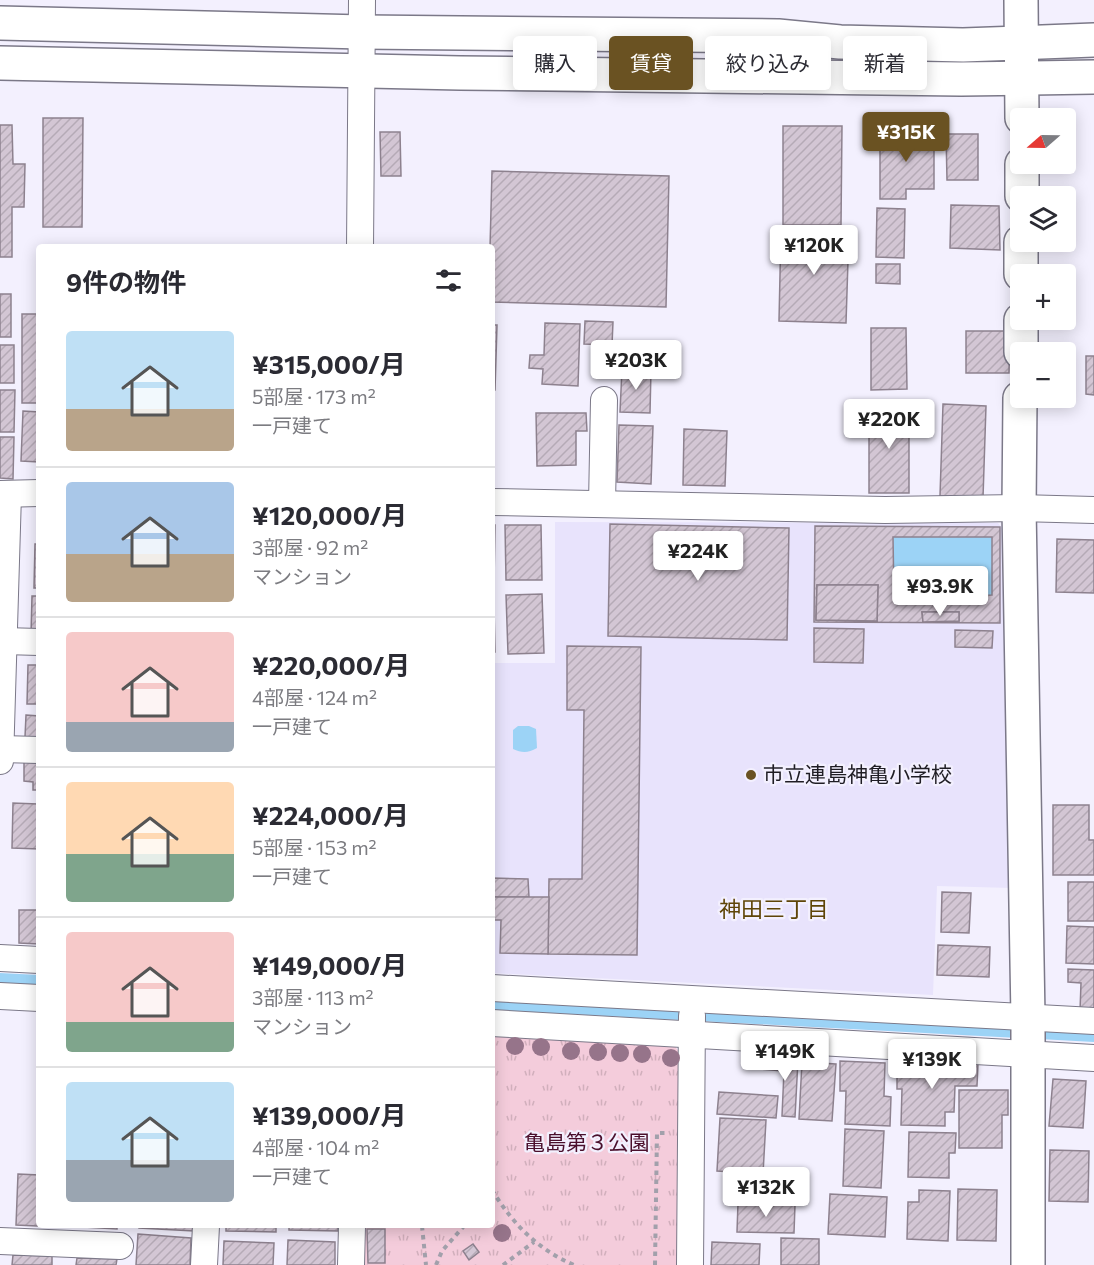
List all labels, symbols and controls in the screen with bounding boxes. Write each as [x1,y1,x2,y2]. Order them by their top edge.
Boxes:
chip: 購入 [513,36,597,90]
chip: 賃貸 [609,36,693,90]
chip: 絞り込み [705,36,831,90]
chip: 新着 [843,36,927,90]
north arrow [1010,108,1076,174]
map controls [1010,108,1076,408]
pin: ¥315K [864,112,948,163]
text: ¥315K [876,119,936,143]
button: layers [1010,186,1076,252]
pin: ¥120K [772,225,856,276]
text: ¥120K [784,232,844,256]
icon: filters [432,264,465,297]
button: + [1010,264,1076,330]
text: 9件の物件 [66,266,186,297]
pin: ¥203K [594,340,678,391]
button: − [1010,342,1076,408]
text: ¥203K [605,347,667,371]
text: ¥315,000/月 [252,348,406,379]
icon: home [114,355,186,427]
text: 5部屋 · 173 m² [252,384,376,408]
pin: ¥220K [847,399,931,450]
text: ¥220K [858,406,920,430]
text: 一戸建て [252,413,332,437]
text: ¥120,000/月 [252,499,407,530]
icon: home [114,506,186,578]
pin: ¥224K [656,531,740,582]
text: 3部屋 · 92 m² [252,535,368,559]
text: ¥224K [667,538,729,562]
text: マンション [252,564,352,588]
pin: ¥93.9K [891,566,989,617]
text: ¥93.9K [906,573,974,597]
text: ¥220,000/月 [252,649,410,680]
icon: home [114,656,186,728]
text: 4部屋 · 124 m² [252,685,377,709]
text: 一戸建て [252,714,332,738]
place label: 市立連島神亀小学校 [763,761,952,786]
marker: 市立連島神亀小学校 [744,768,758,782]
text: ¥224,000/月 [252,799,409,830]
icon: home [114,806,186,878]
text: 5部屋 · 153 m² [252,835,377,859]
text: 一戸建て [252,864,332,888]
district label: 神田三丁目 [719,895,829,922]
text: ¥149,000/月 [252,949,407,980]
icon: home [114,956,186,1028]
text: 3部屋 · 113 m² [252,985,374,1009]
text: マンション [252,1014,352,1038]
pin: ¥149K [743,1031,827,1082]
text: ¥149K [755,1038,815,1062]
pin: ¥139K [890,1039,974,1090]
text: ¥139K [902,1046,962,1070]
text: ¥139,000/月 [252,1099,407,1130]
icon: home [114,1106,186,1178]
park label: 亀島第３公園 [524,1129,650,1154]
text: 4部屋 · 104 m² [252,1135,379,1159]
text: 一戸建て [252,1164,332,1188]
pin: ¥132K [724,1167,808,1218]
text: ¥132K [737,1174,795,1198]

